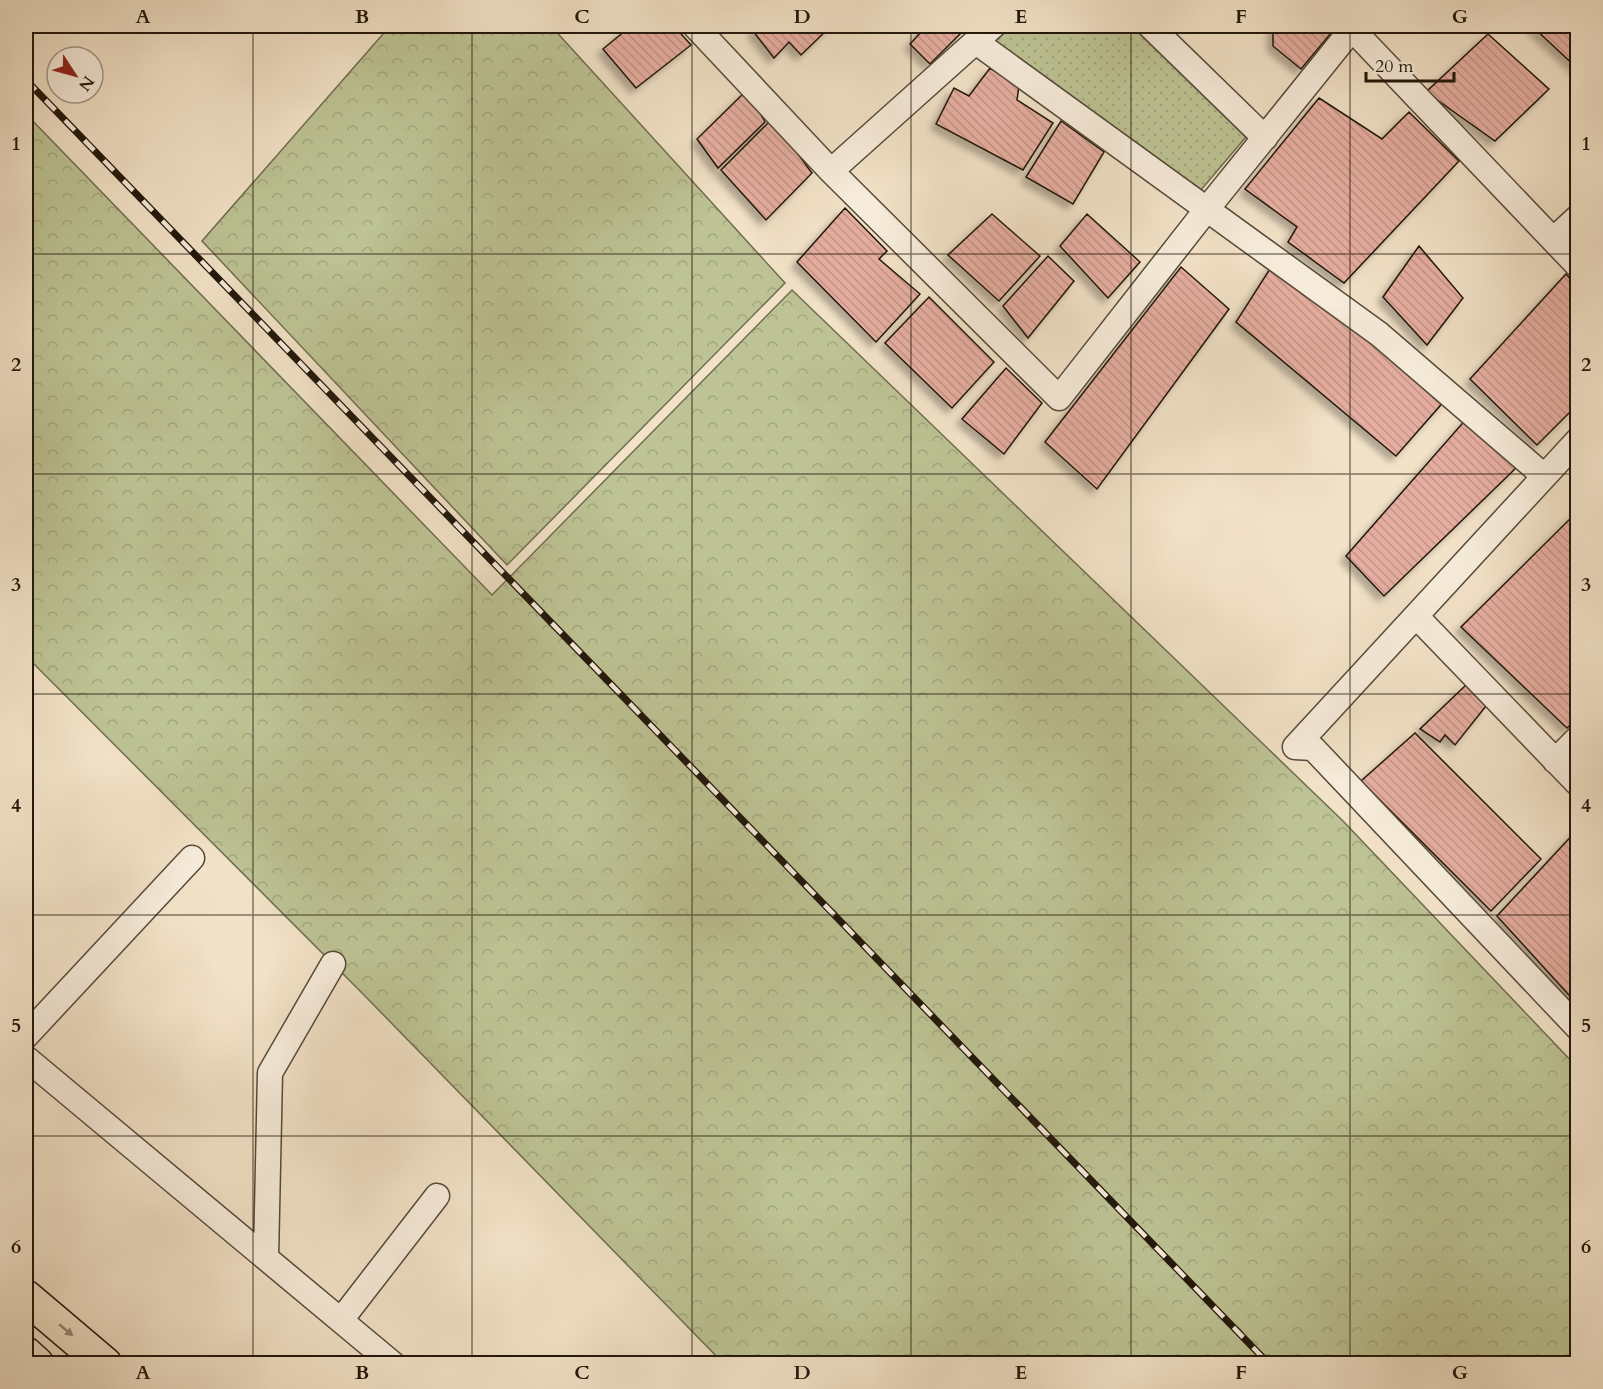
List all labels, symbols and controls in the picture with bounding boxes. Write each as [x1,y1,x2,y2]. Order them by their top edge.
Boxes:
text: A [135,3,151,30]
text: B [355,3,369,30]
text: C [574,3,590,30]
text: D [793,3,811,30]
text: E [1015,3,1027,30]
text: F [1235,3,1247,30]
text: G [1452,3,1468,30]
north arrow [45,45,105,105]
scale bar [1366,45,1454,83]
text: 20 m [1375,54,1414,79]
text: N [73,71,99,95]
text: 1 [11,130,21,157]
text: 1 [1581,130,1591,157]
text: 2 [11,351,21,378]
text: 2 [1581,351,1591,378]
text: 3 [11,571,21,598]
text: 3 [1581,571,1591,598]
text: 4 [11,792,21,819]
text: 4 [1581,792,1591,819]
text: 5 [11,1012,21,1039]
text: 5 [1581,1012,1591,1039]
text: 6 [11,1233,21,1260]
text: 6 [1581,1233,1591,1260]
one-way arrow [58,1323,73,1335]
text: A [135,1359,151,1386]
text: B [355,1359,369,1386]
text: C [574,1359,590,1386]
text: D [793,1359,811,1386]
text: E [1015,1359,1027,1386]
text: F [1235,1359,1247,1386]
text: G [1452,1359,1468,1386]

